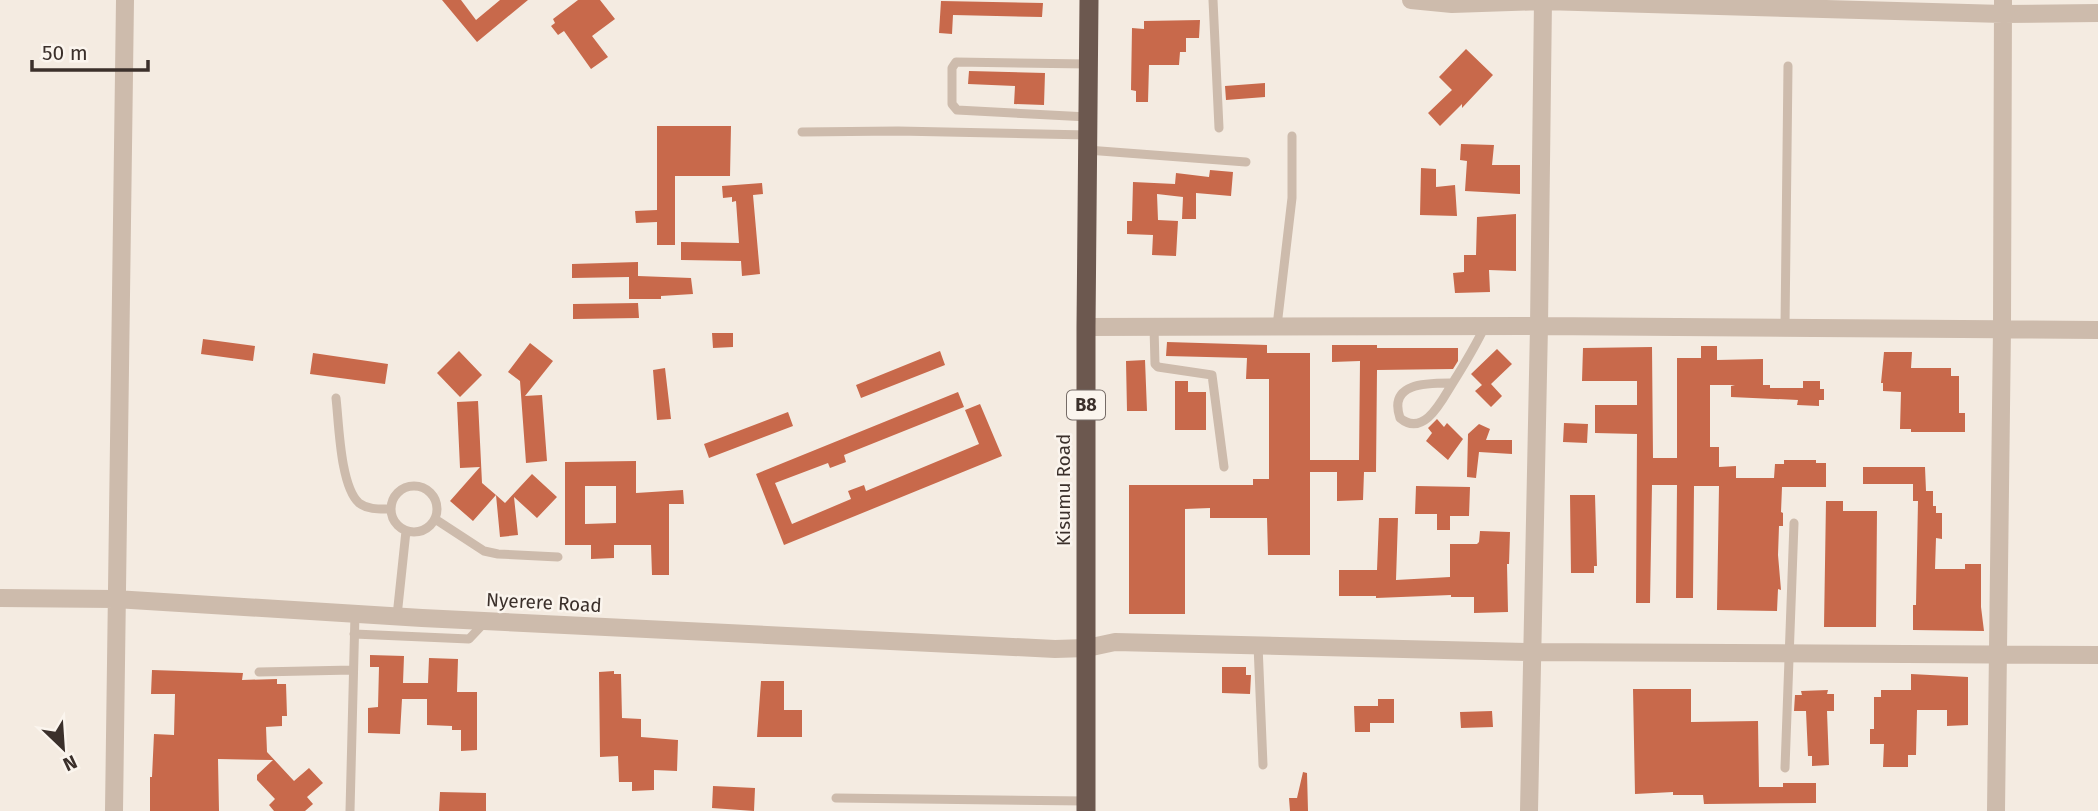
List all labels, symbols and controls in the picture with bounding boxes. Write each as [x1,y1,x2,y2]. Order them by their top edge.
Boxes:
scale bar [32,28,147,72]
text: 50 m [42,40,88,66]
road number: B8 [1067,390,1105,419]
street label: Kisumu Road [1052,434,1075,546]
street label: Nyerere Road [486,588,602,617]
north arrow [28,713,98,783]
text: N [59,750,81,776]

